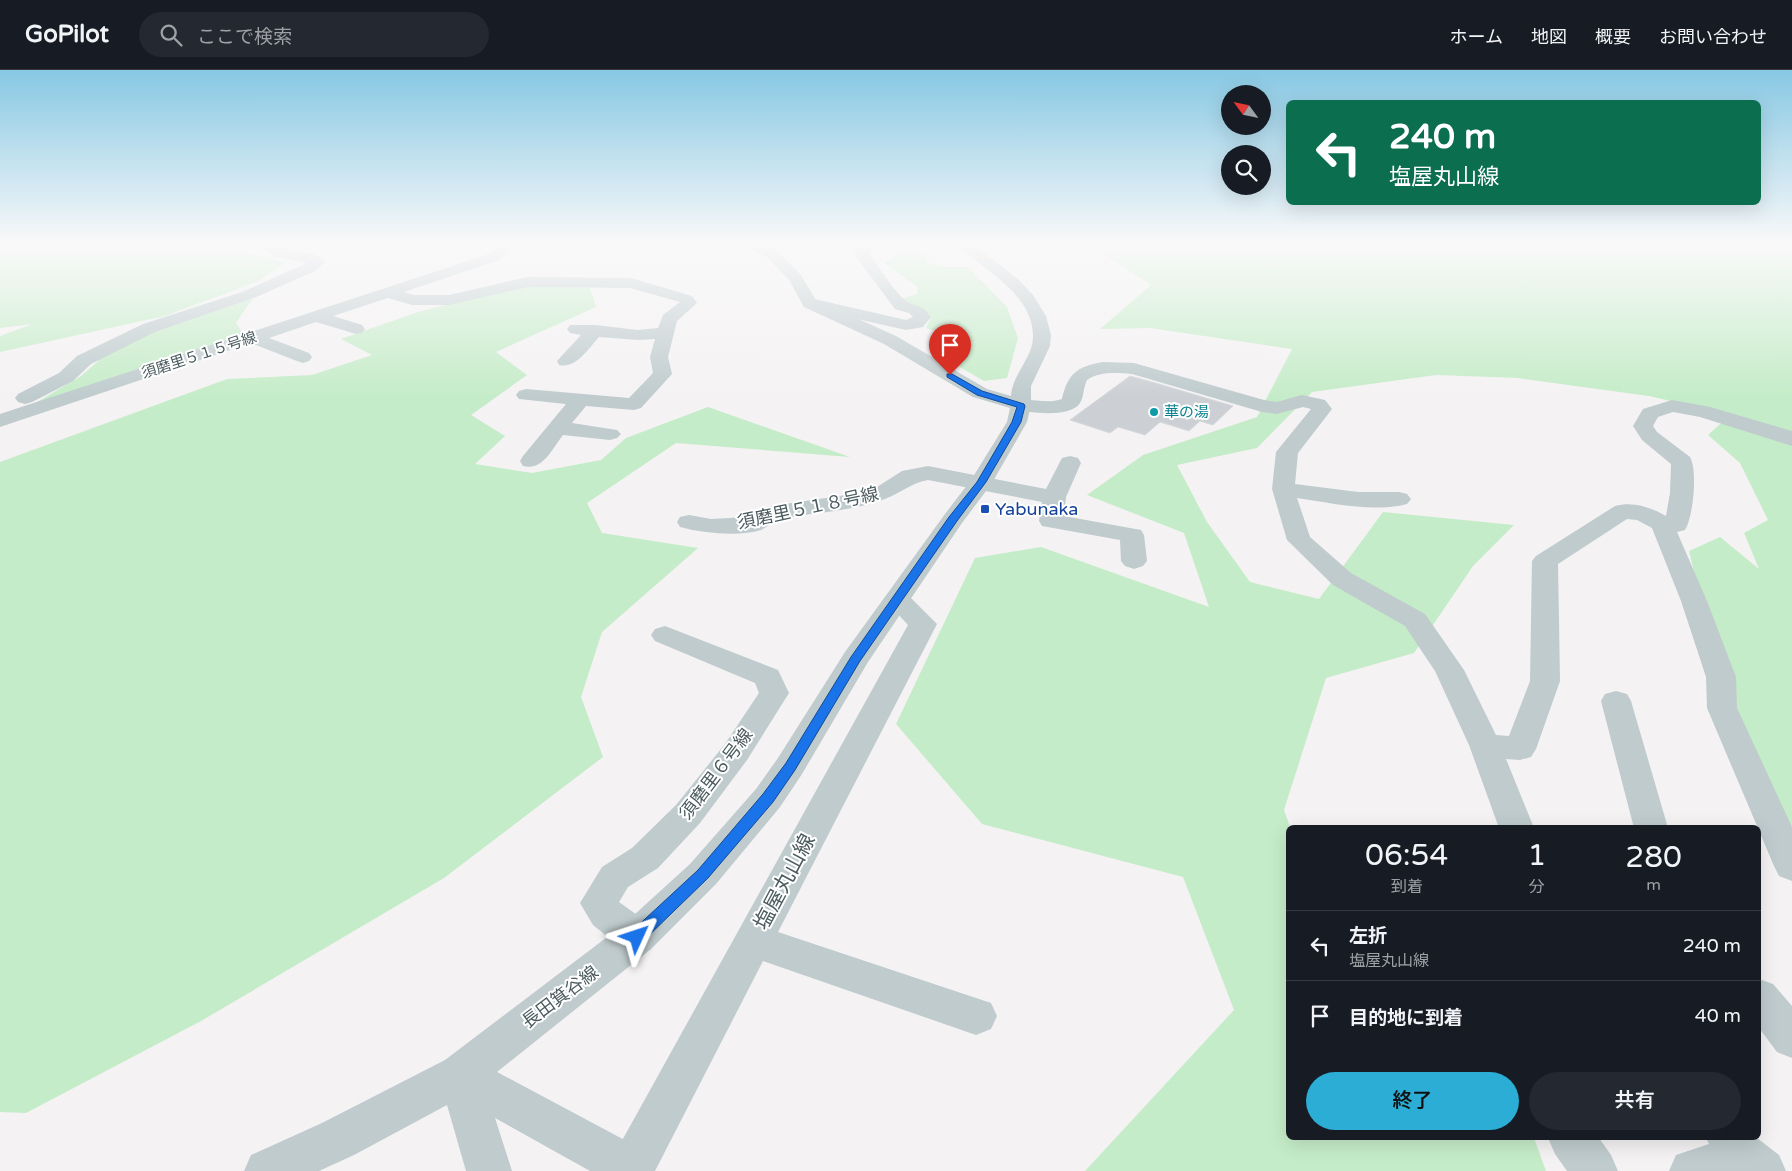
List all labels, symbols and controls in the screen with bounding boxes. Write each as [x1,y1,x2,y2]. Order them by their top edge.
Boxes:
search box [139,12,489,57]
text: GoPilot [25,20,109,49]
icon: search [157,21,185,49]
text: ここで検索 [197,26,292,48]
text: ホーム [1450,26,1503,48]
text: 地図 [1531,26,1567,48]
text: 概要 [1595,26,1631,48]
text: お問い合わせ [1659,26,1767,48]
north arrow [1221,85,1271,135]
map controls [1221,85,1271,195]
text: 240 m [1389,116,1496,158]
icon: left [1306,120,1371,185]
button: search [1221,145,1271,195]
text: 塩屋丸山線 [1389,164,1499,190]
pin [929,324,971,375]
street label: 須磨里５１５号線 [139,328,259,382]
icon: arrive [936,331,964,359]
place label: 華の湯 [1164,403,1209,421]
marker: 華の湯 [1148,406,1160,418]
street label: 須磨里５１８号線 [735,482,881,534]
place label: Yabunaka [995,498,1078,520]
marker: Yabunaka [979,503,991,515]
street label: 須磨里６号線 [675,724,757,824]
street label: 塩屋丸山線 [749,830,821,934]
text: 06:54 [1365,837,1448,874]
text: 1 [1527,837,1546,874]
text: 280 [1625,839,1682,876]
text: m [1646,875,1661,895]
text: 到着 [1391,877,1423,897]
text: 分 [1529,877,1545,897]
position arrow [610,910,662,962]
text: 左折 [1349,925,1387,947]
icon: left [1306,932,1334,960]
text: 240 m [1683,935,1741,957]
text: 塩屋丸山線 [1349,951,1429,971]
street label: 長田箕谷線 [517,961,603,1033]
icon: arrive [1306,1002,1334,1030]
text: 40 m [1695,1005,1741,1027]
text: 目的地に到着 [1349,1007,1463,1029]
button: 終了 [1306,1072,1519,1130]
button: 共有 [1529,1072,1741,1130]

